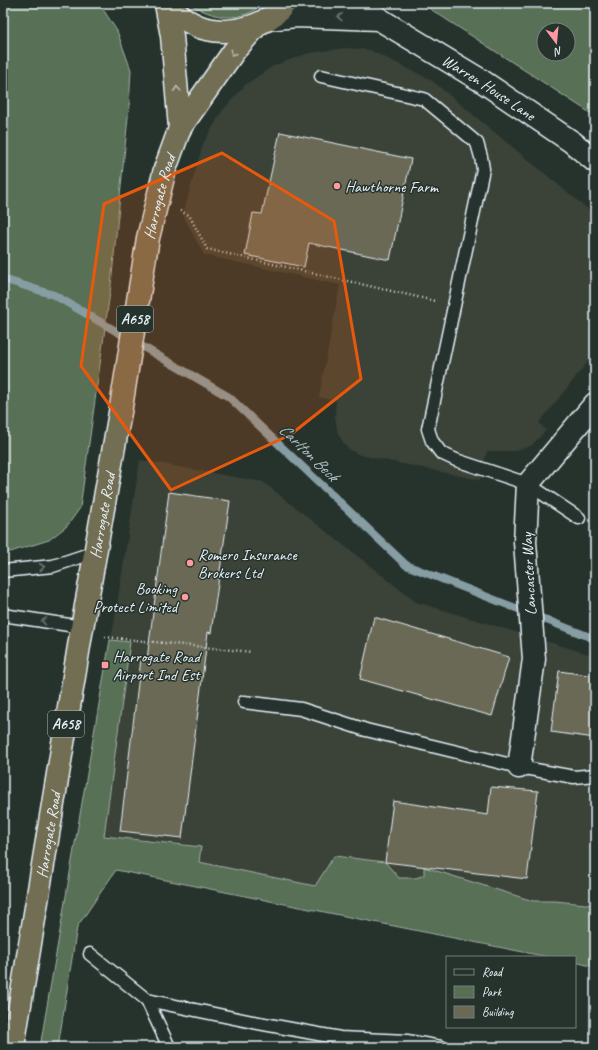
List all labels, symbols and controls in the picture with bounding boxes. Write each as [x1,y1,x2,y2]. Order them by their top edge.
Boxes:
one-way arrow [337,13,343,22]
north arrow [536,22,576,62]
text: N [551,44,564,60]
one-way arrow [230,49,237,56]
street label: Warren House Lane [438,50,541,126]
one-way arrow [172,86,181,92]
street label: Harrogate Road [139,149,181,241]
place label: Hawthorne Farm [345,177,440,197]
marker: Hawthorne Farm [332,181,342,191]
road number: A658 [117,306,153,332]
water label: Carlton Beck [275,419,345,488]
street label: Harrogate Road [85,468,121,560]
street label: Lancaster Way [517,531,541,616]
place label: Romero Insurance Brokers Ltd [198,545,299,583]
marker: Romero Insurance Brokers Ltd [185,558,195,568]
one-way arrow [39,563,45,572]
place label: Booking Protect Limited [93,579,180,617]
marker: Booking Protect Limited [180,592,190,602]
one-way arrow [41,617,47,626]
place label: Harrogate Road Airport Ind Est [113,647,202,685]
marker: Harrogate Road Airport Ind Est [100,660,110,670]
road number: A658 [48,711,84,737]
street label: Harrogate Road [32,788,66,879]
legend [446,956,576,1028]
text: Road [482,964,504,980]
text: Park [482,984,503,1000]
text: Building [482,1004,514,1020]

